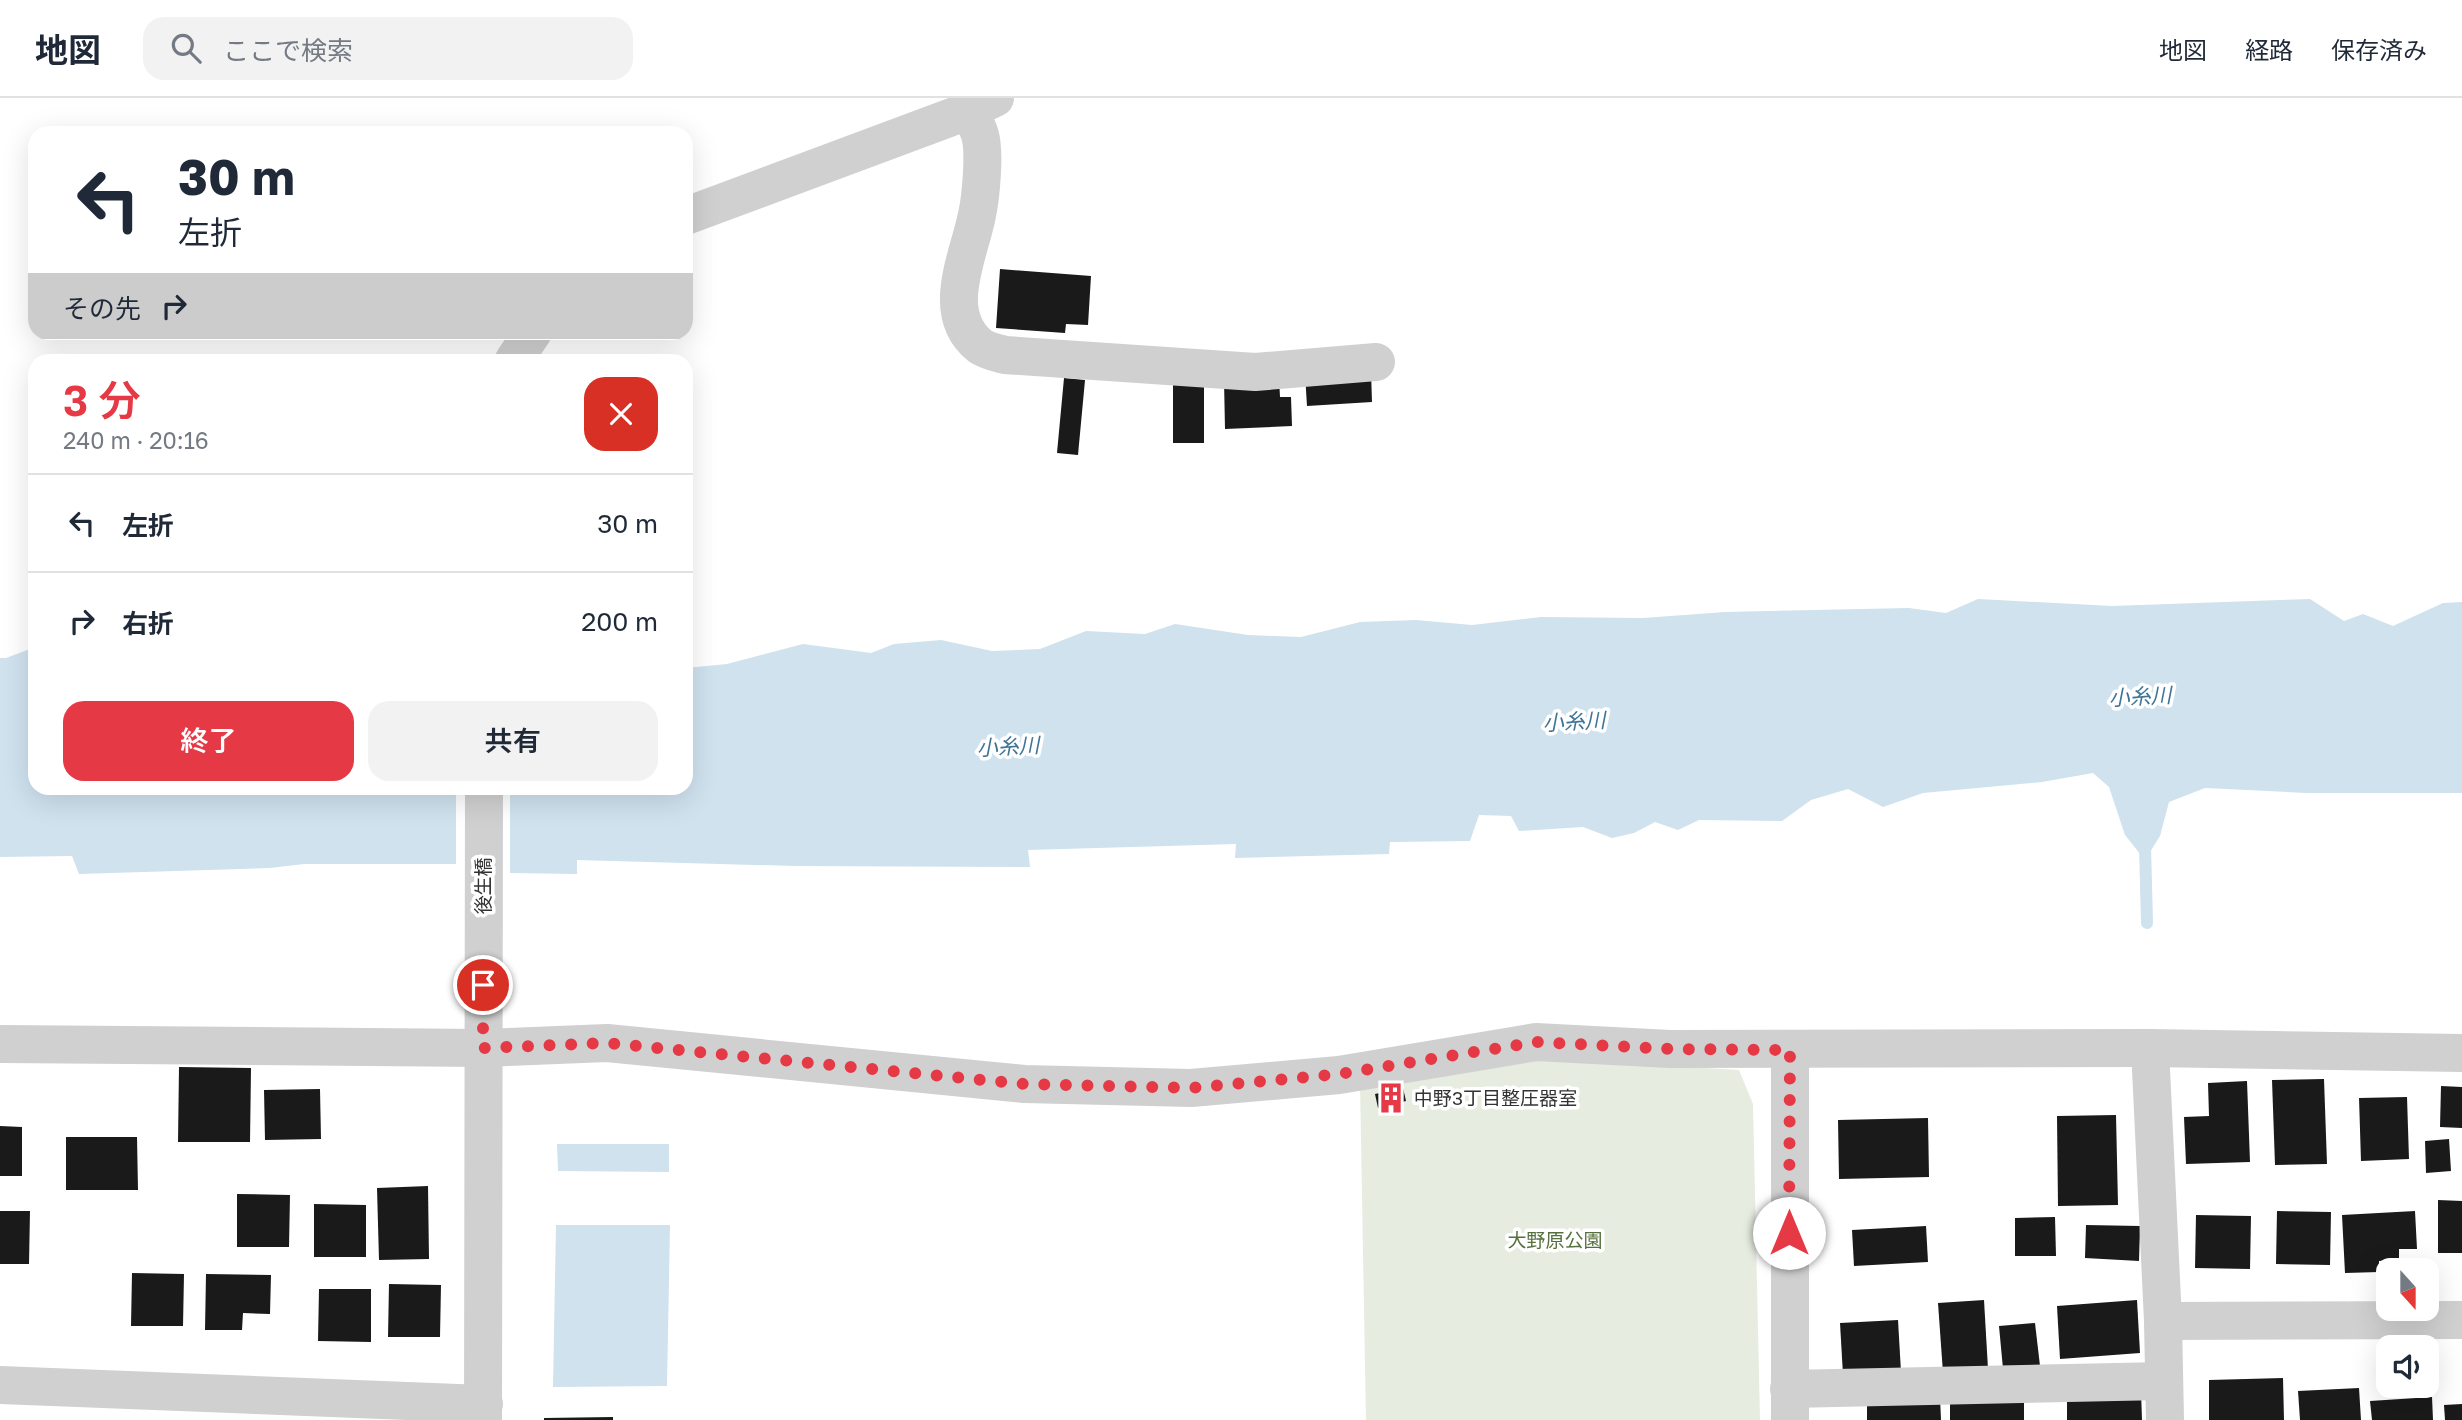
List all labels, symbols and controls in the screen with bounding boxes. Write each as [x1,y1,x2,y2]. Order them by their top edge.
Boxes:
search box [143,17,633,80]
icon: search [167,29,205,67]
text: 地図 [35,30,101,69]
text: ここで検索 [223,35,353,66]
text: 地図 [2159,35,2207,64]
text: 経路 [2245,35,2293,64]
text: 保存済み [2331,35,2427,64]
text: 30 m [178,147,295,206]
icon: left [63,154,154,245]
text: 左折 [178,213,242,251]
icon: right [155,287,193,325]
text: その先 [63,293,141,324]
text: 3 分 [63,375,141,425]
button: close [584,377,658,451]
text: 240 m · 20:16 [63,426,209,454]
icon: left [63,504,101,542]
text: 30 m [597,508,658,539]
text: 左折 [122,510,174,541]
icon: right [63,602,101,640]
text: 200 m [581,606,658,637]
text: 右折 [122,608,174,639]
water label: 小糸川 [2108,681,2174,711]
button: 終了 [63,701,354,781]
button: 共有 [368,701,658,781]
water label: 小糸川 [1542,706,1608,736]
water label: 小糸川 [976,731,1042,761]
street label: 後生橋 [471,857,494,915]
pin [453,955,513,1015]
icon: arrive [464,966,502,1004]
building icon: 中野3丁目整圧器室 [1374,1081,1408,1115]
place label: 中野3丁目整圧器室 [1414,1086,1577,1109]
position arrow [1752,1196,1826,1270]
park label: 大野原公園 [1507,1228,1603,1251]
north arrow [2376,1258,2440,1321]
map controls [2376,1258,2439,1398]
button: sound [2376,1335,2439,1398]

